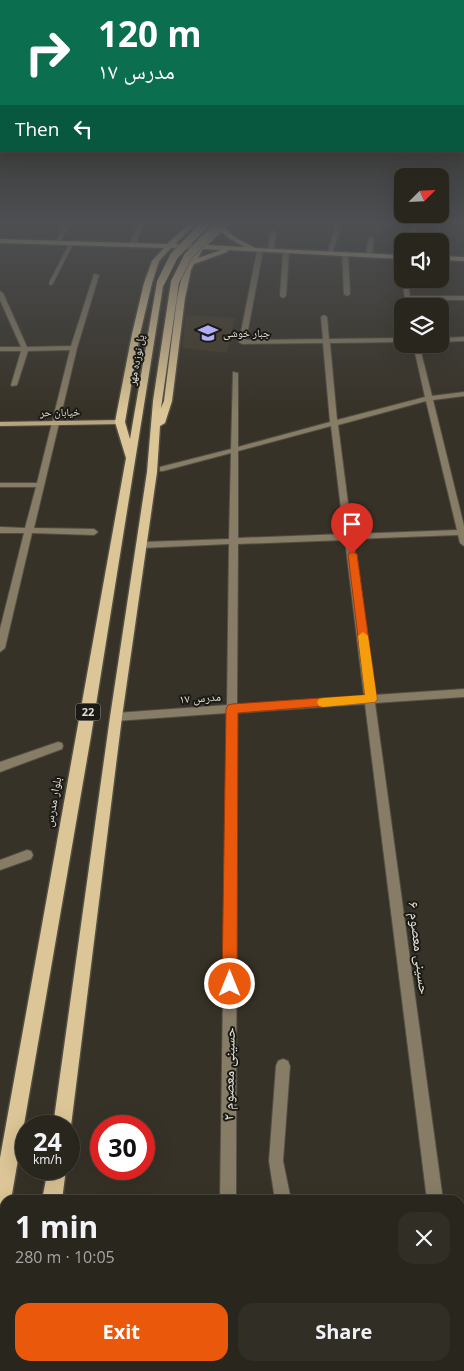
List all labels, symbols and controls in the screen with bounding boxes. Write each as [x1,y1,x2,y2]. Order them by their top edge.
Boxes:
text: 120 m [98,10,202,57]
icon: right [15,20,80,85]
text: مدرس ۱۷ [98,55,175,85]
icon: left [69,115,97,143]
text: Then [15,116,59,142]
north arrow [394,168,449,222]
map controls [394,168,449,353]
button: sound [394,233,449,288]
button: layers [394,298,449,353]
school or university icon: جبار خوشی [197,322,219,344]
place label: جبار خوشی [223,325,270,340]
street label: پل نوزده مهر [124,333,147,387]
street label: خیابان حر [39,404,80,419]
pin [331,503,373,554]
icon: arrive [338,510,366,538]
street label: مدرس ۱۷ [178,688,221,707]
road number: 22 [76,704,100,720]
street label: بلوار مدرس [40,776,65,828]
street label: حسینی معصوم ۶ [403,900,436,996]
position arrow [203,957,255,1009]
street label: حسینی معصوم ۲ [217,1027,240,1121]
speed limit sign: 30 [90,1115,155,1180]
text: 24 [33,1124,62,1158]
text: km/h [33,1151,62,1168]
text: 1 min [15,1206,98,1247]
button: close [398,1212,450,1264]
text: 280 m · 10:05 [15,1246,115,1268]
button: Exit [15,1303,228,1361]
button: Share [238,1303,450,1361]

